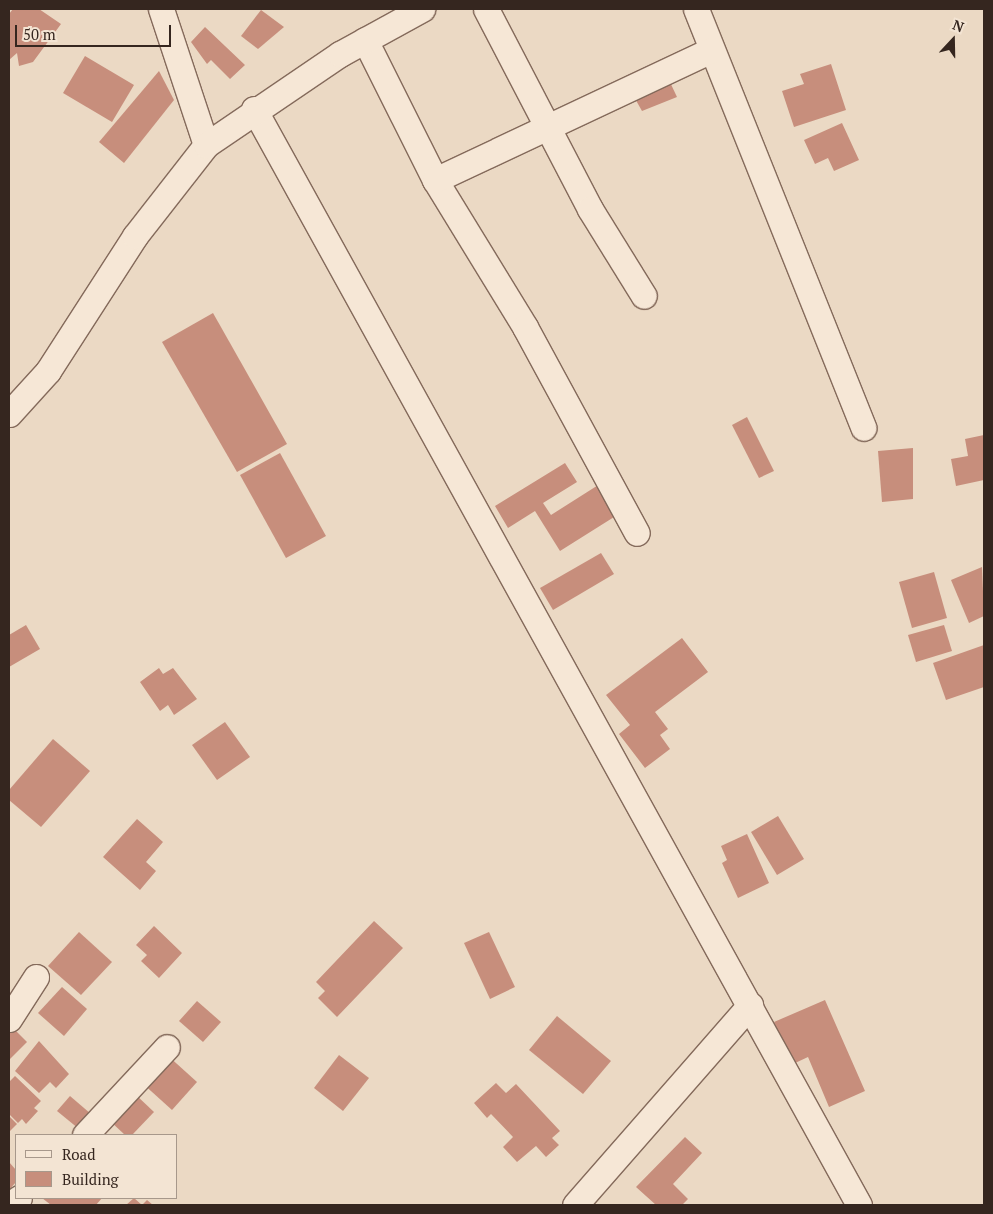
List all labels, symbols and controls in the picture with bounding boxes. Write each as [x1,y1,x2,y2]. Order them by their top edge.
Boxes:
scale bar [18,15,174,47]
north arrow [928,15,978,65]
text: N [950,15,967,36]
text: 50 m [23,24,56,44]
legend [15,1134,178,1199]
text: Road [62,1144,95,1164]
text: Building [62,1169,119,1189]

